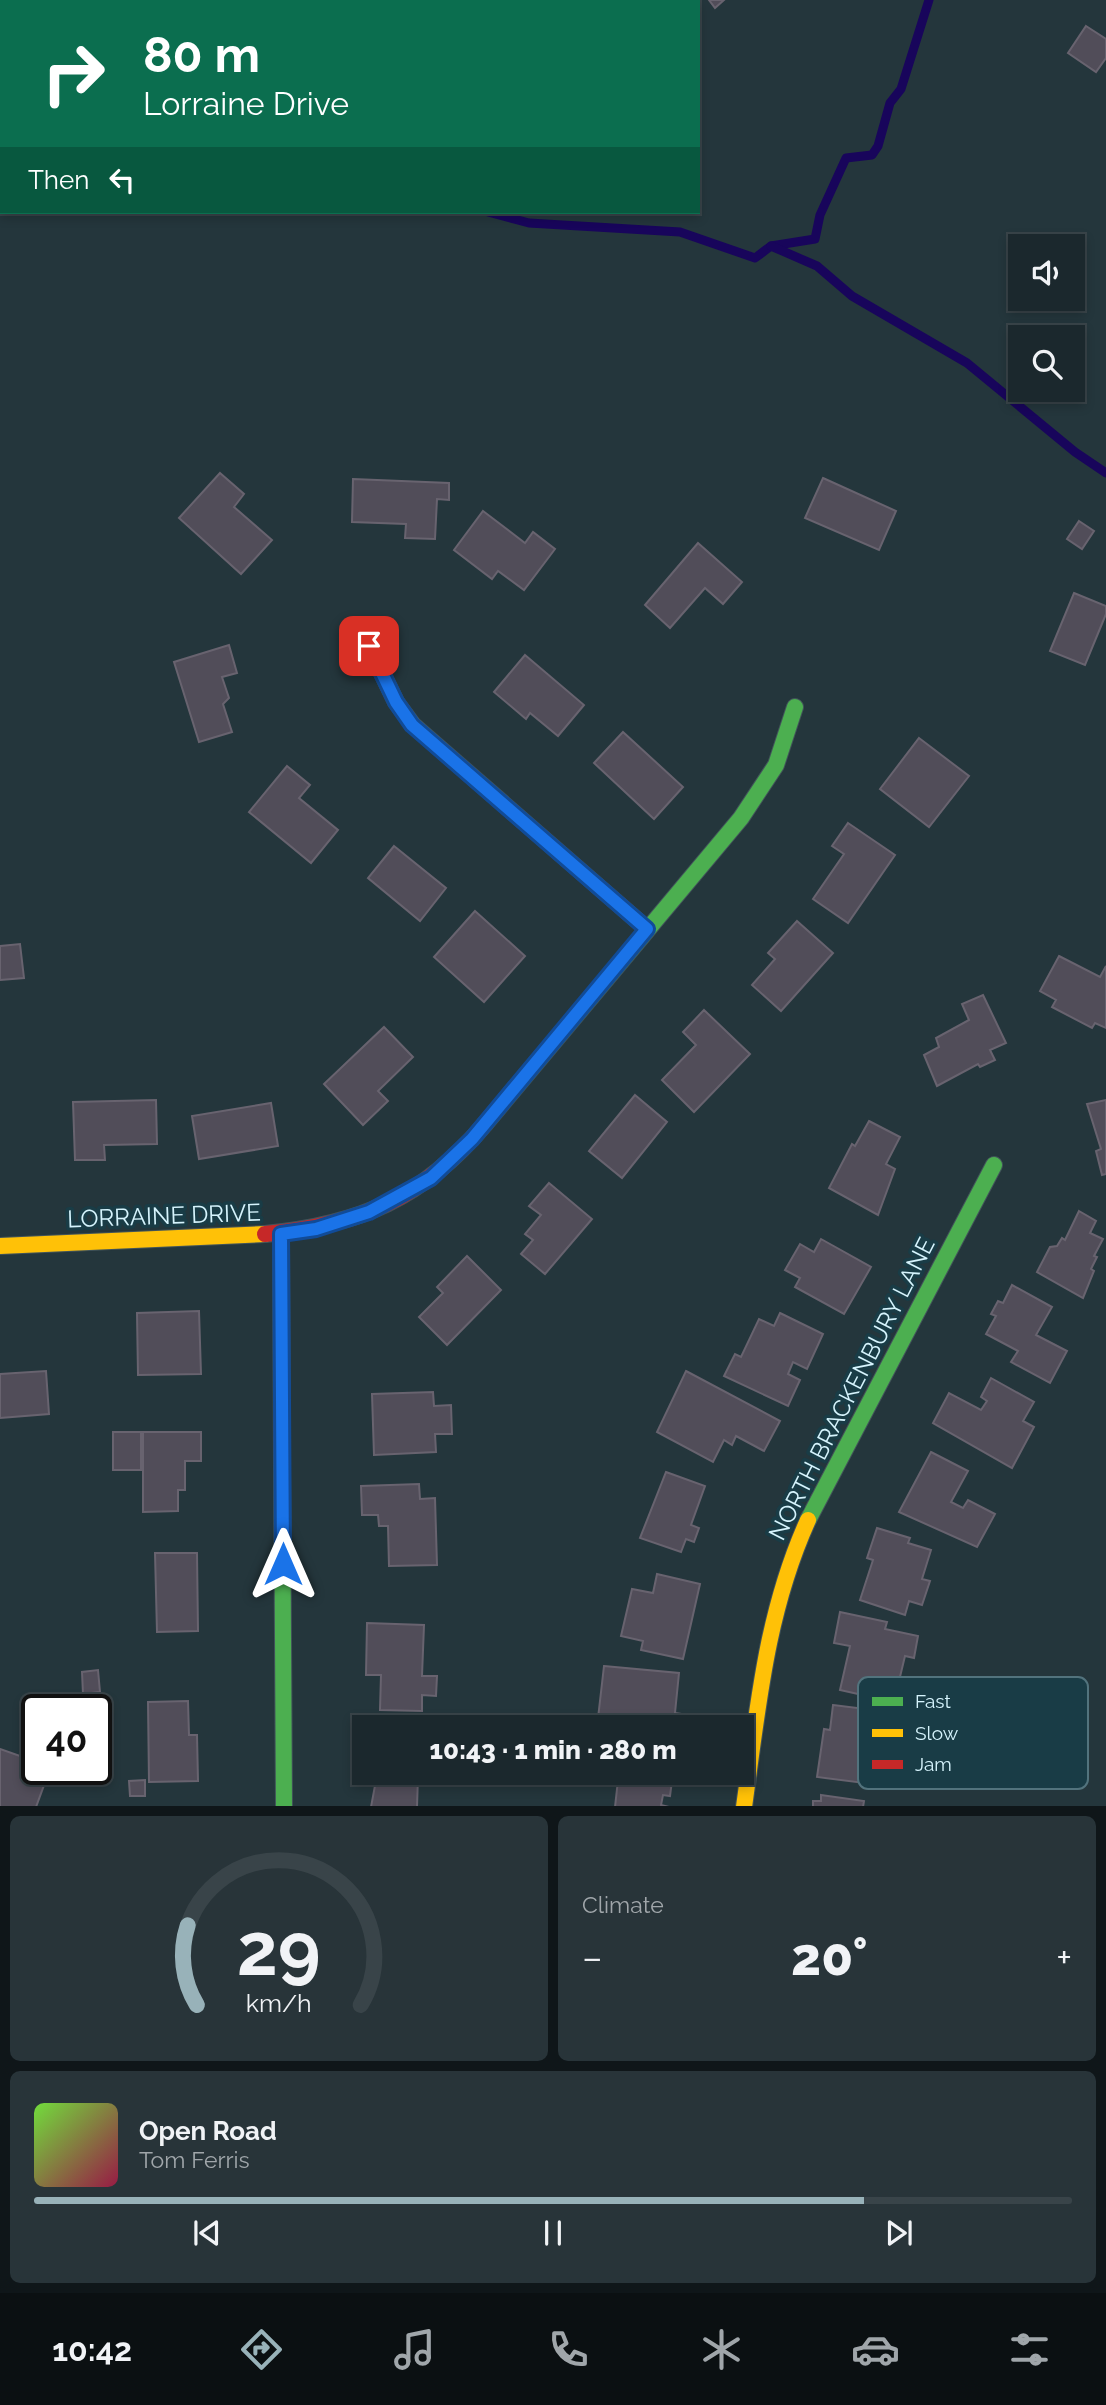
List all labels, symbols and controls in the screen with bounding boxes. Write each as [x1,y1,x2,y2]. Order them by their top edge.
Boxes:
text: 80 m [143,26,260,83]
icon: right [28,28,119,119]
text: Lorraine Drive [143,85,349,122]
icon: left [103,161,141,199]
text: Then [28,165,89,195]
map controls [1008,234,1085,402]
button: sound [1008,234,1085,311]
button: search [1008,325,1085,402]
pin [339,616,399,676]
icon: arrive [350,627,388,665]
street label: LORRAINE DRIVE [67,1198,261,1233]
street label: NORTH BRACKENBURY LANE [762,1232,941,1545]
position arrow [246,1527,320,1601]
legend [858,1677,1088,1789]
text: Fast [915,1690,951,1712]
speed limit sign: 40 [21,1694,112,1785]
text: Slow [915,1722,959,1744]
text: 10:43 · 1 min · 280 m [429,1735,677,1765]
text: Jam [915,1753,952,1775]
text: Climate [582,1891,664,1918]
text: 29 [237,1907,321,1992]
text: 20° [791,1926,868,1987]
text: − [582,1935,602,1980]
text: + [1056,1935,1072,1980]
text: km/h [246,1987,312,2017]
text: Open Road [139,2116,277,2146]
text: Tom Ferris [139,2146,250,2173]
icon: previous [188,2214,226,2252]
icon: pause [534,2214,572,2252]
icon: next [880,2214,918,2252]
icon: directions [237,2325,286,2374]
icon: music [390,2325,439,2374]
icon: phone [544,2325,593,2374]
icon: climate [697,2325,746,2374]
icon: car [851,2325,900,2374]
icon: filters [1005,2325,1054,2374]
text: 10:42 [52,2331,132,2368]

